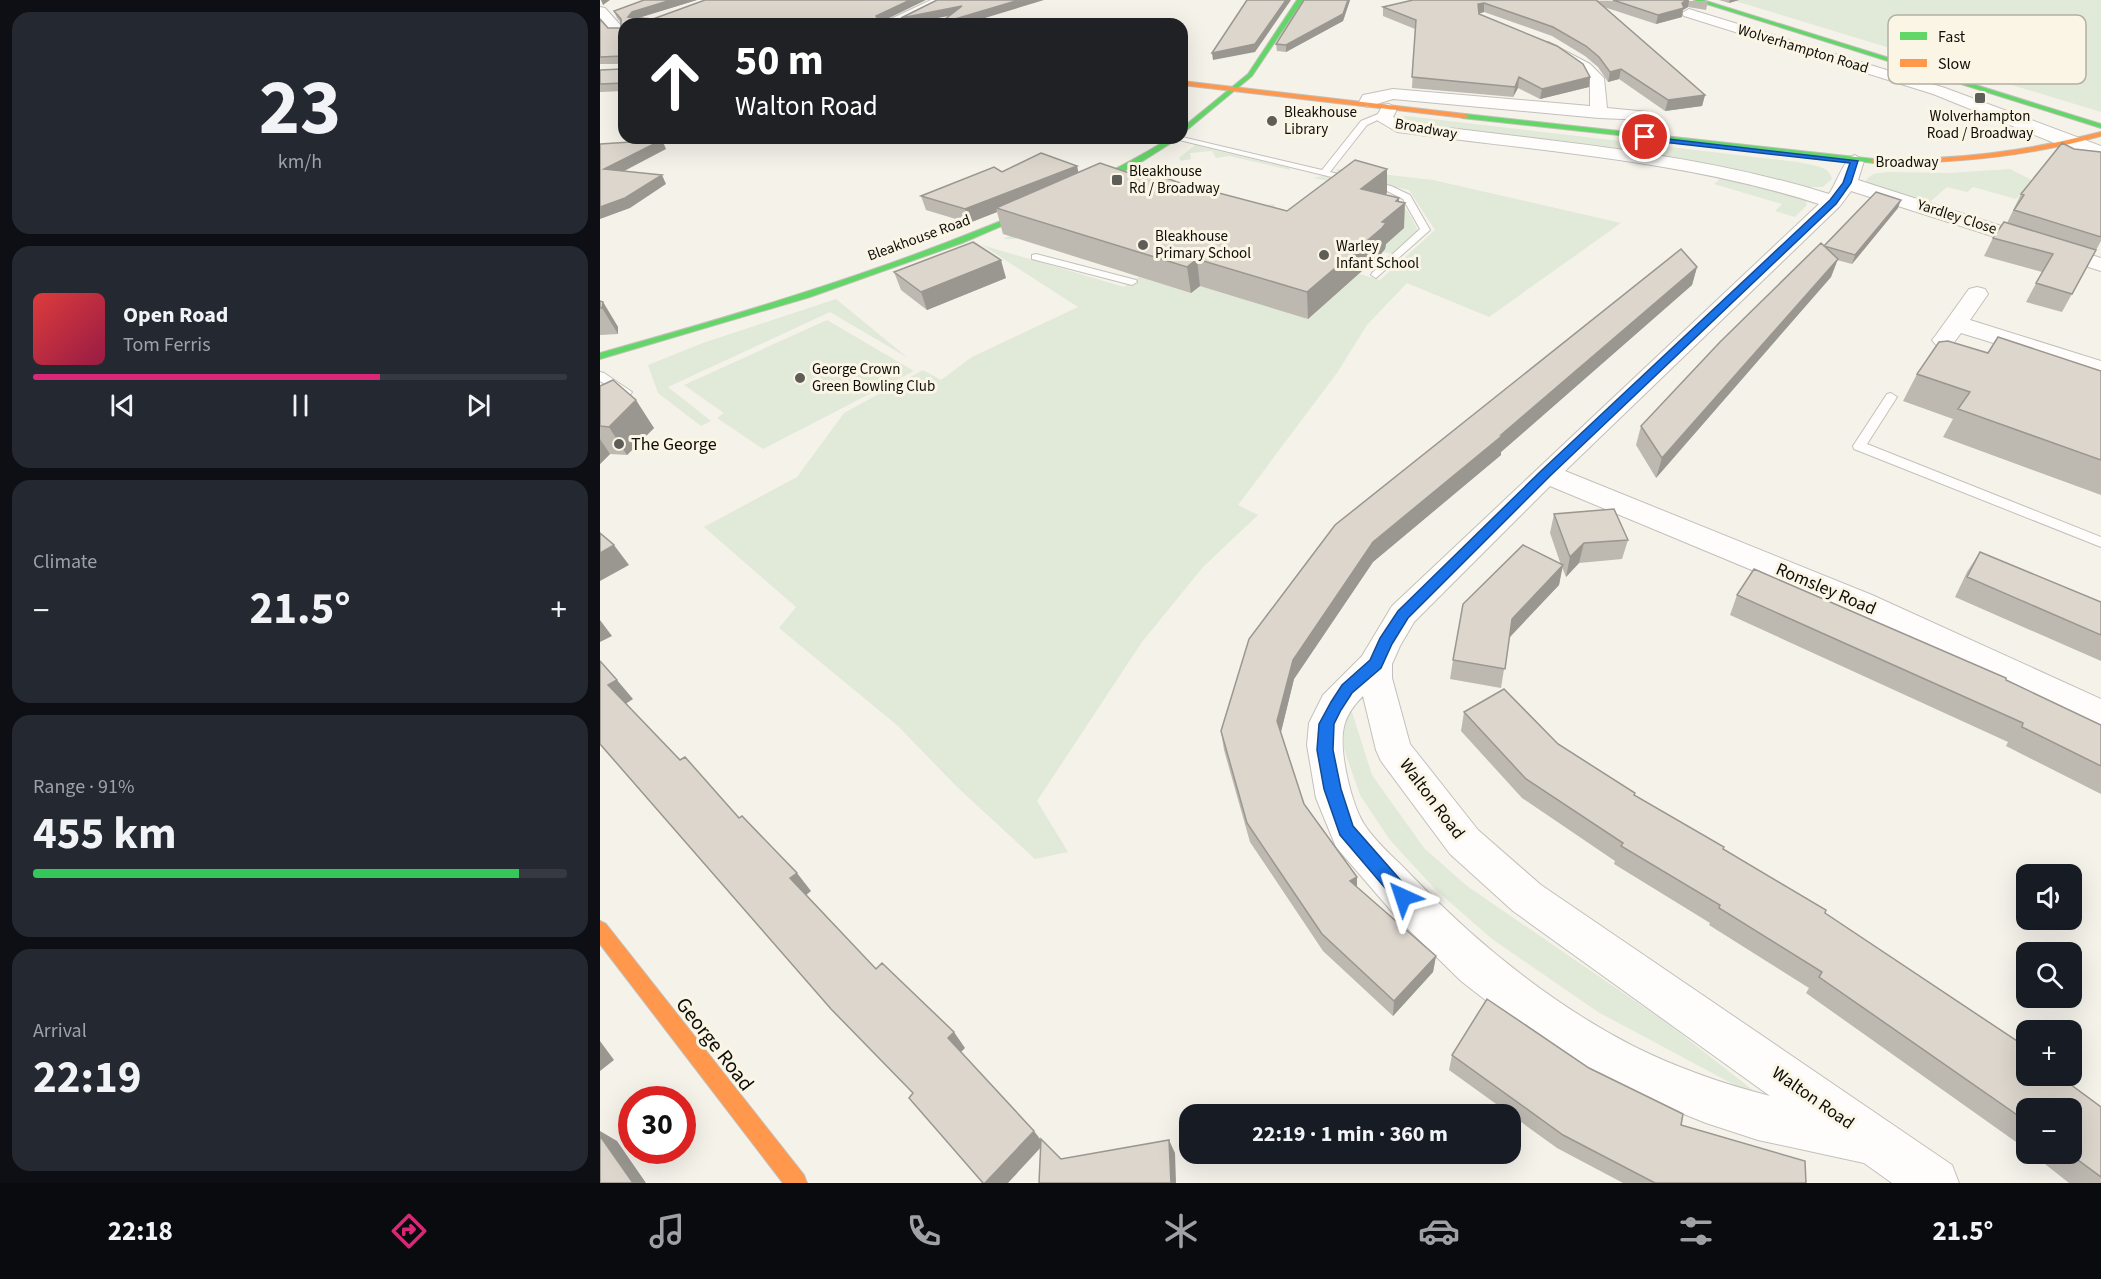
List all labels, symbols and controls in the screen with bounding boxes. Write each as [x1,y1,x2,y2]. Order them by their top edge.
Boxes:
legend [1888,15,2086,84]
street label: Wolverhampton Road [1735,19,1871,79]
text: Fast [1938,26,1966,48]
text: 50 m [735,31,824,91]
icon: ahead [636,42,714,120]
text: 23 [259,53,341,164]
text: Slow [1938,53,1971,75]
text: Walton Road [735,87,878,126]
marker: Wolverhampton Road / Broadway [1973,91,1987,105]
place label: Bleakhouse Library [1284,102,1357,140]
place label: Wolverhampton Road / Broadway [1927,106,2033,144]
pin [1619,111,1670,162]
street label: Broadway [1393,113,1459,145]
marker: Bleakhouse Library [1265,114,1279,128]
icon: arrive [1628,120,1661,153]
text: km/h [278,148,322,176]
street label: Broadway [1876,152,1938,173]
place label: Bleakhouse Rd / Broadway [1129,161,1220,199]
marker: Bleakhouse Rd / Broadway [1110,173,1124,187]
street label: Yardley Close [1914,194,2000,240]
street label: Bleakhouse Road [865,210,973,266]
place label: Bleakhouse Primary School [1155,226,1251,264]
place label: Warley Infant School [1336,236,1419,274]
marker: Bleakhouse Primary School [1136,238,1150,252]
marker: Warley Infant School [1317,248,1331,262]
text: Open Road [123,299,228,331]
text: Tom Ferris [123,331,211,359]
place label: George Crown Green Bowling Club [812,359,935,397]
marker: George Crown Green Bowling Club [793,371,807,385]
icon: previous [106,389,139,422]
icon: pause [284,389,317,422]
icon: next [462,389,495,422]
place label: The George [631,432,717,457]
marker: The George [612,437,626,451]
text: Climate [33,548,97,576]
street label: Romsley Road [1772,557,1880,621]
text: 21.5° [249,577,351,641]
text: − [33,587,49,634]
text: + [551,587,567,634]
street label: Walton Road [1393,753,1471,845]
text: Range · 91% [33,773,134,801]
text: 455 km [33,802,177,866]
map controls [2016,864,2082,1164]
button: sound [2016,864,2082,930]
position arrow [1371,865,1435,929]
button: search [2016,942,2082,1008]
street label: George Road [669,991,761,1097]
text: Arrival [33,1017,87,1045]
button: + [2016,1020,2082,1086]
text: 22:19 [33,1046,142,1110]
street label: Walton Road [1767,1060,1859,1136]
speed limit sign: 30 [618,1086,696,1164]
button: − [2016,1098,2082,1164]
text: 22:19 · 1 min · 360 m [1252,1118,1448,1150]
icon: directions [388,1210,430,1252]
icon: music [646,1210,688,1252]
icon: phone [903,1210,945,1252]
icon: climate [1160,1210,1202,1252]
icon: car [1418,1210,1460,1252]
icon: filters [1675,1210,1717,1252]
text: 22:18 [108,1212,173,1251]
text: 21.5° [1933,1212,1993,1251]

